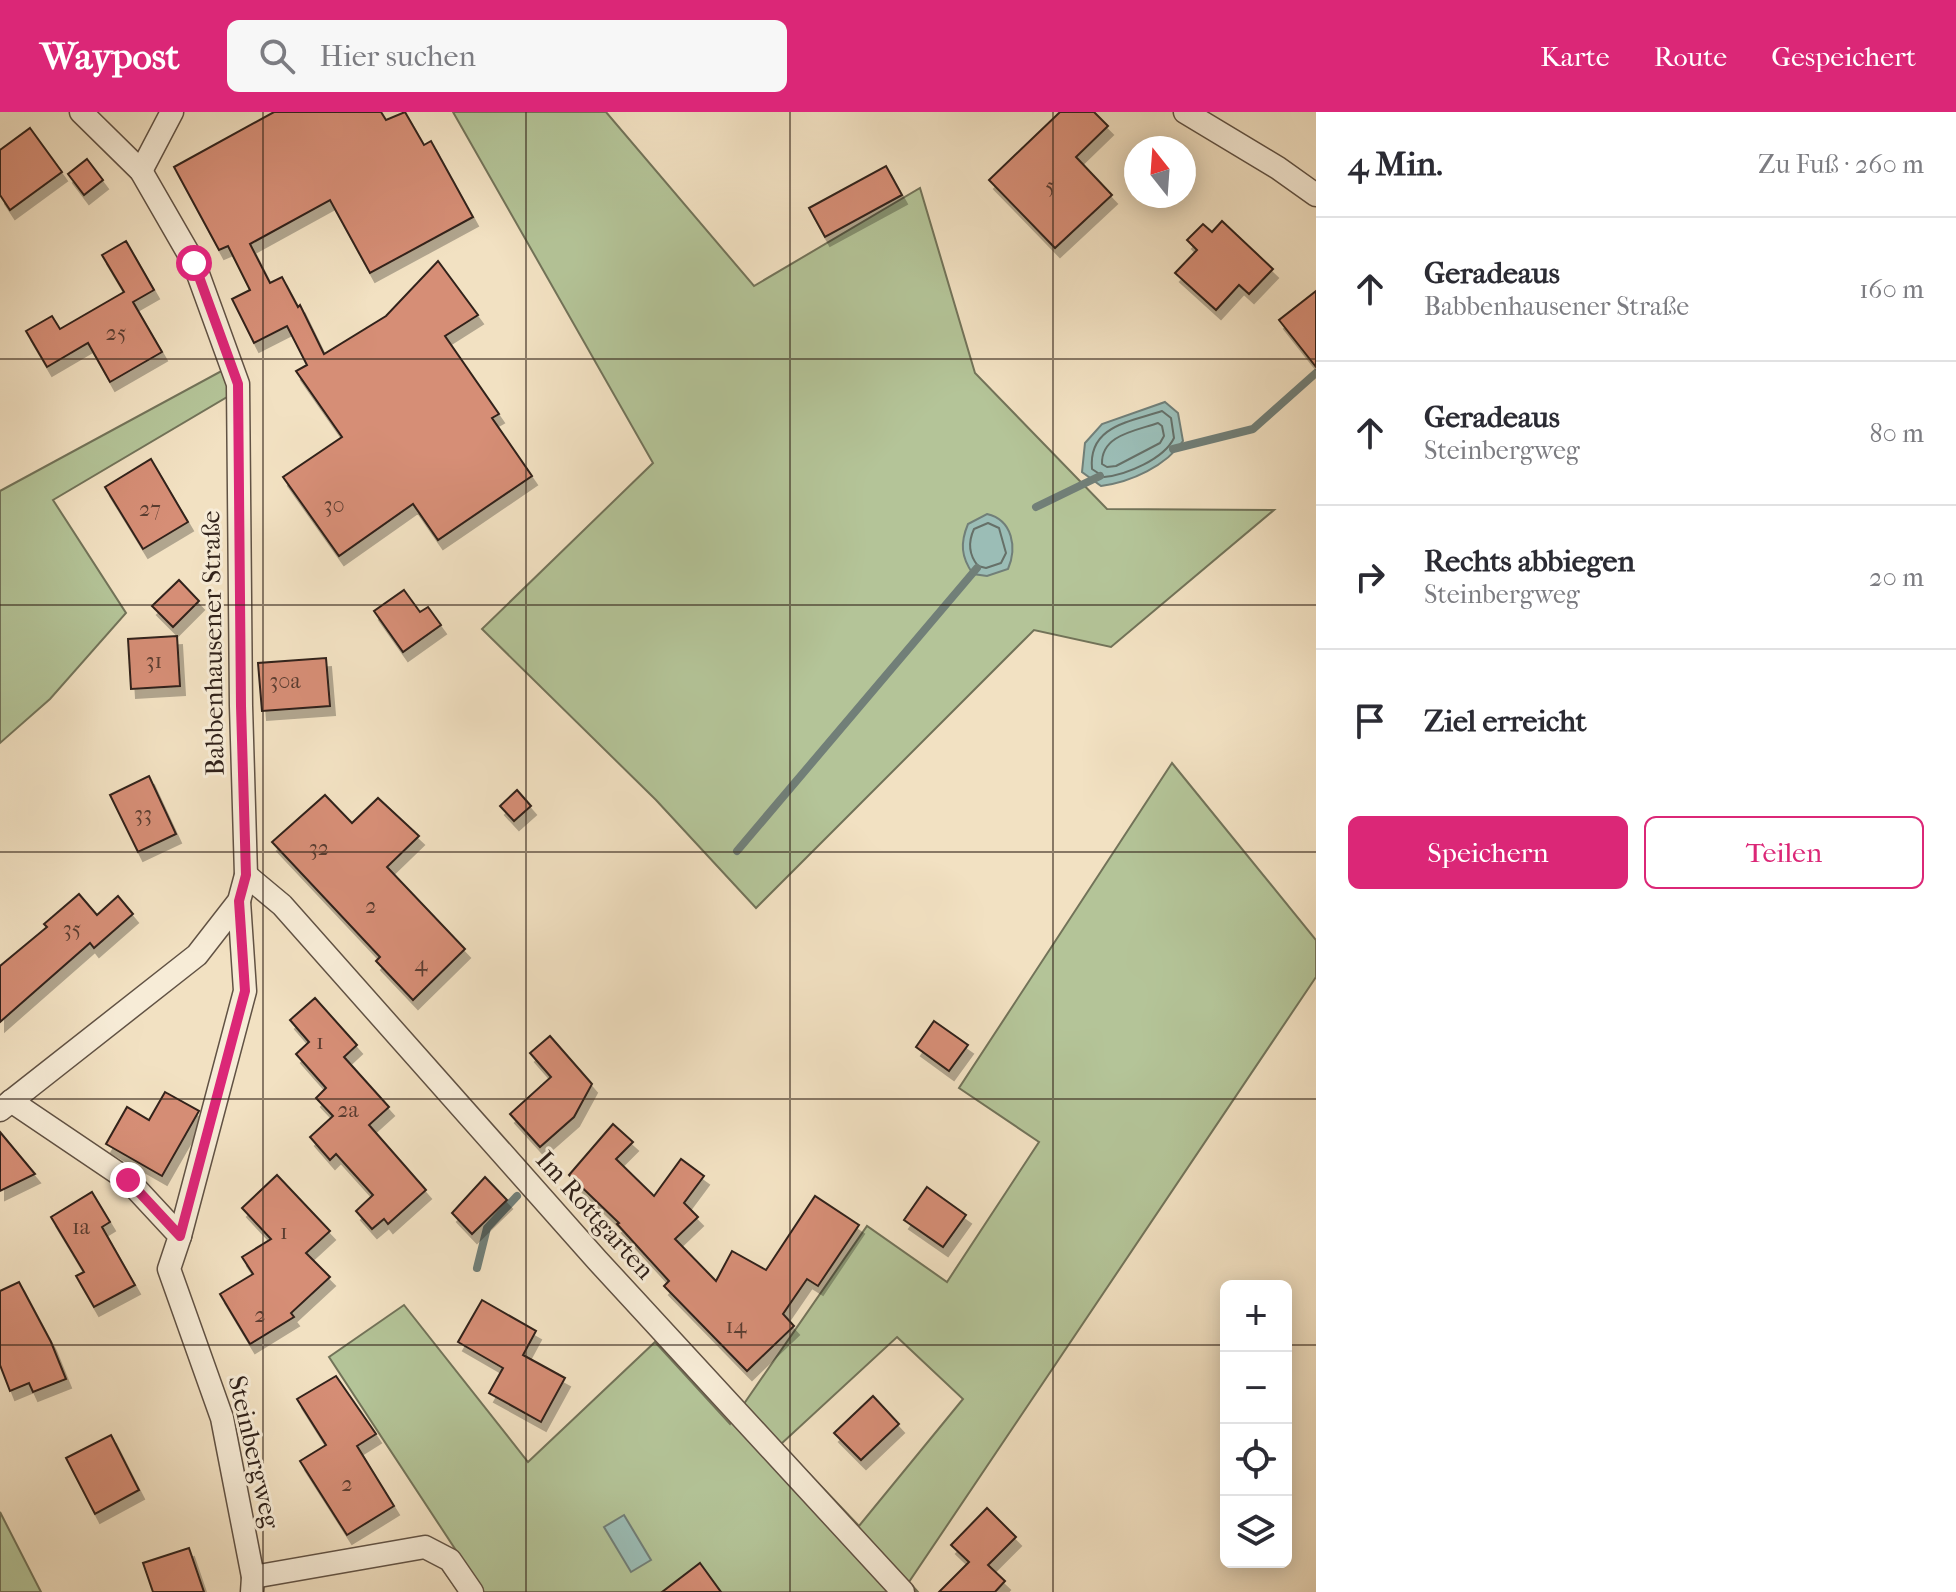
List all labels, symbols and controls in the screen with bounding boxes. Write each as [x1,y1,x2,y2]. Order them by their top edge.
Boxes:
search box [227,20,787,92]
text: Waypost [40,34,179,79]
icon: search [255,34,299,78]
text: Hier suchen [319,39,476,74]
text: Karte [1540,40,1610,73]
text: Route [1654,40,1727,73]
text: Gespeichert [1771,40,1916,73]
north arrow [1124,136,1196,208]
text: 4 Min. [1348,144,1443,184]
text: Zu Fuß · 260 m [1758,149,1924,180]
house number: 5 [1045,173,1055,199]
route start [176,245,212,281]
text: Geradeaus [1424,256,1560,291]
icon: ahead [1348,267,1392,311]
text: 160 m [1859,274,1924,305]
text: Babbenhausener Straße [1424,291,1689,322]
house number: 25 [106,320,126,346]
text: Geradeaus [1424,400,1560,435]
icon: ahead [1348,411,1392,455]
text: 80 m [1869,418,1924,449]
text: Steinbergweg [1424,435,1580,466]
house number: 30 [323,492,345,518]
house number: 27 [139,496,161,522]
street label: Babbenhausener Straße [195,510,231,776]
text: Rechts abbiegen [1424,544,1635,579]
icon: right [1348,555,1392,599]
text: 20 m [1869,562,1924,593]
text: Steinbergweg [1424,579,1580,610]
house number: 31 [146,648,162,674]
house number: 30a [269,668,301,694]
icon: arrive [1348,699,1392,743]
text: Ziel erreicht [1424,704,1586,739]
house number: 33 [134,801,152,827]
button: Speichern [1348,816,1628,889]
button: Teilen [1644,816,1924,889]
house number: 32 [309,835,329,861]
house number: 2 [365,893,377,919]
house number: 35 [63,916,81,942]
house number: 4 [415,951,429,977]
house number: 1 [316,1029,324,1055]
house number: 2a [337,1097,360,1123]
street label: Im Rottgarten [529,1144,661,1286]
route end [110,1162,146,1198]
house number: 1a [72,1214,91,1240]
house number: 1 [280,1219,288,1245]
map controls [1220,1280,1292,1568]
button: + [1220,1280,1292,1352]
house number: 2 [254,1302,266,1328]
house number: 14 [726,1313,747,1339]
button: − [1220,1352,1292,1424]
street label: Steinbergweg [221,1373,287,1532]
button: locate [1220,1424,1292,1496]
house number: 2 [341,1471,353,1497]
button: layers [1220,1496,1292,1568]

